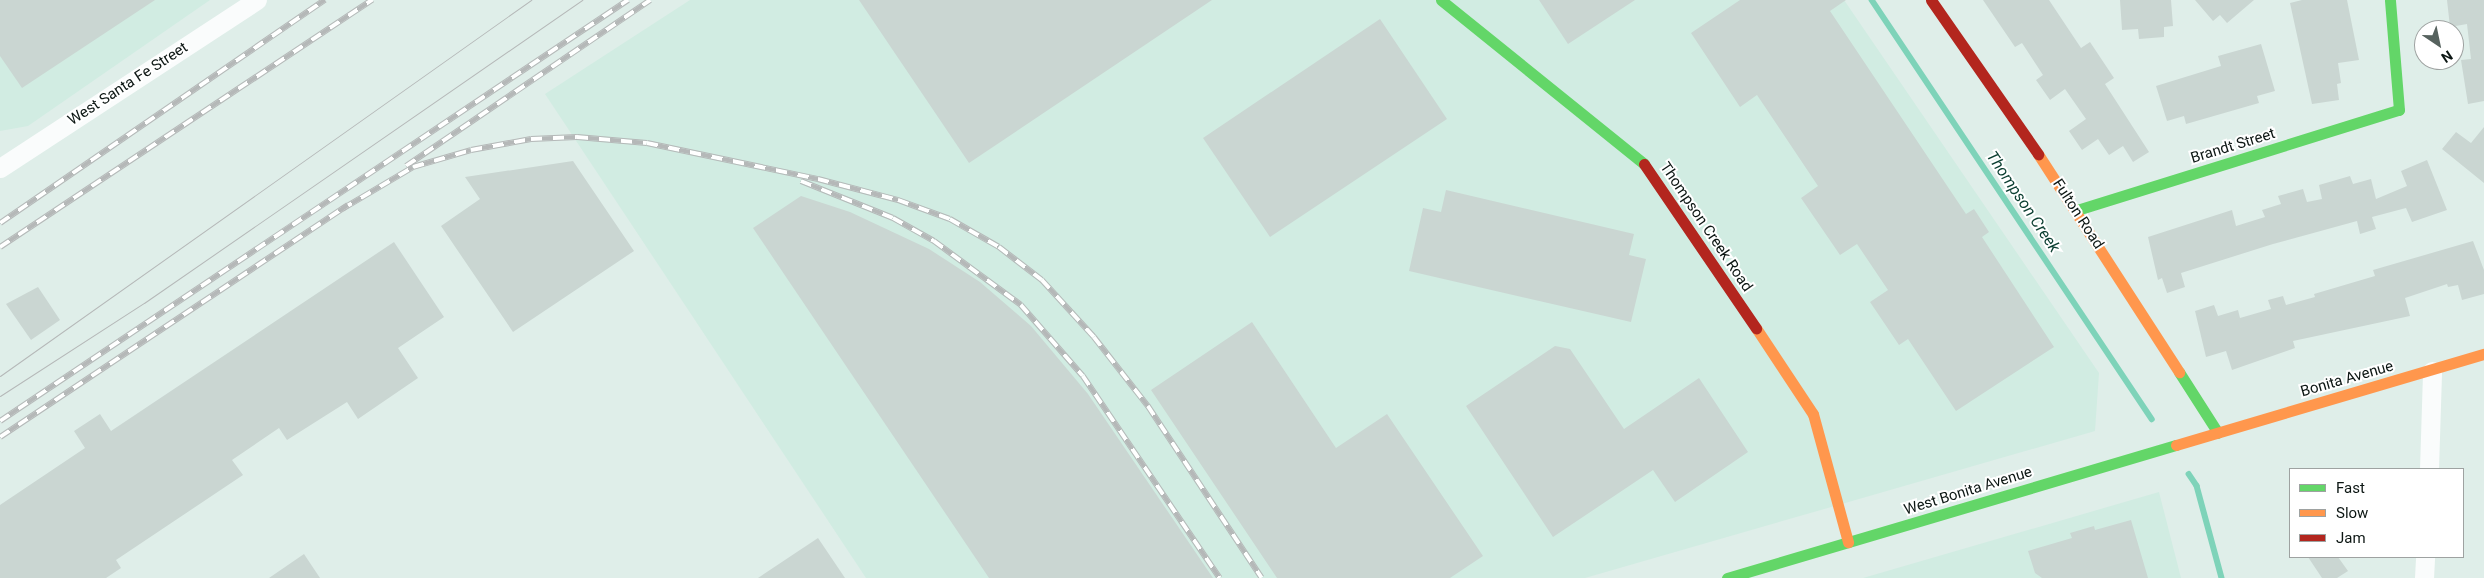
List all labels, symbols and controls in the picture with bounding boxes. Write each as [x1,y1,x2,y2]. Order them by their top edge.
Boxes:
north arrow [2414,20,2464,70]
street label: West Santa Fe Street [65,39,191,129]
text: N [2438,47,2455,66]
street label: Brandt Street [2189,125,2277,167]
water label: Thompson Creek [1982,148,2064,256]
street label: Thompson Creek Road [1656,159,1756,295]
street label: Fulton Road [2049,176,2107,252]
street label: Bonita Avenue [2299,357,2395,401]
street label: West Bonita Avenue [1902,463,2034,519]
legend [2289,468,2464,558]
text: Fast [2336,479,2365,497]
text: Slow [2336,504,2368,522]
text: Jam [2336,529,2366,547]

